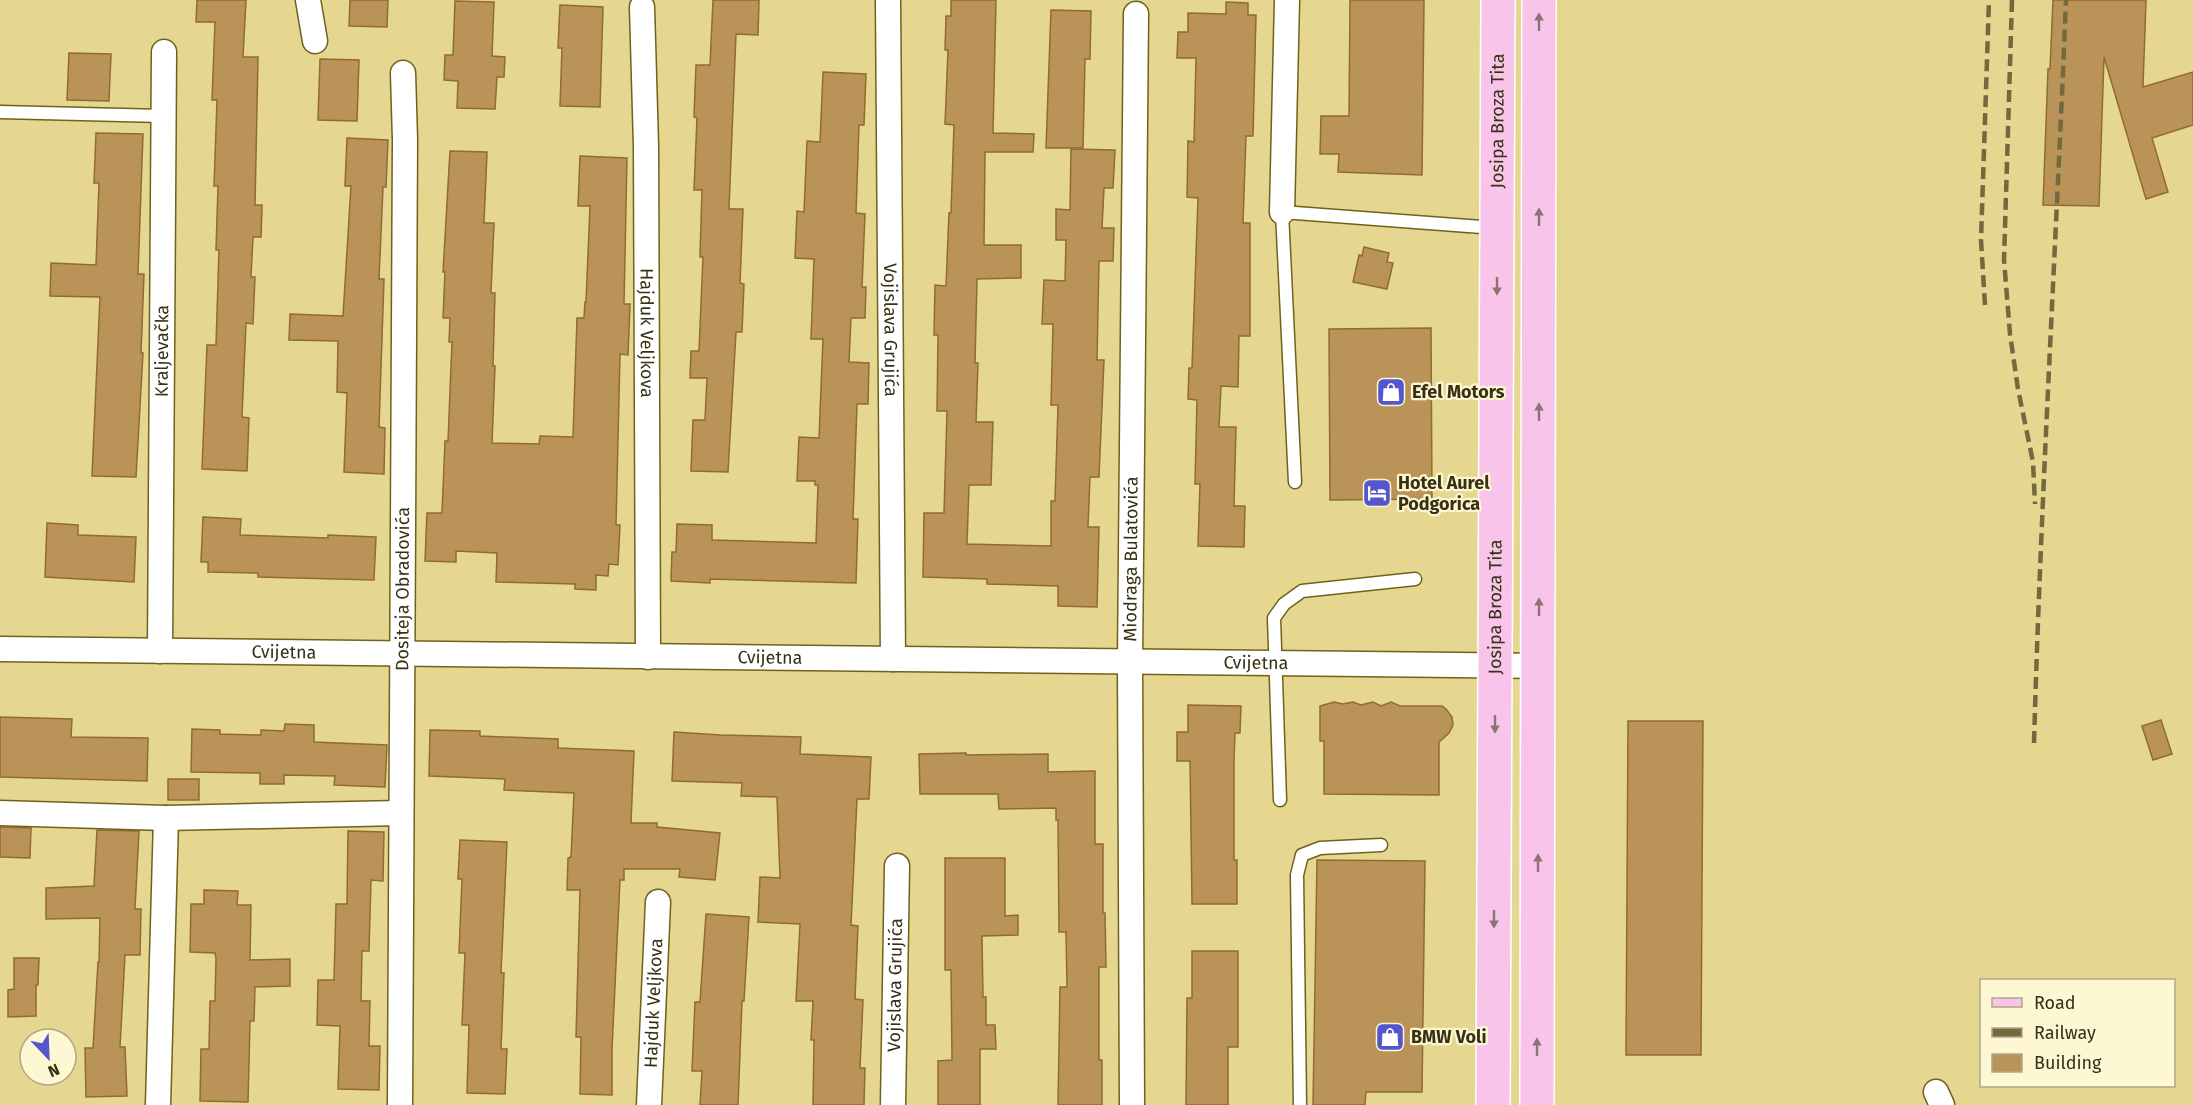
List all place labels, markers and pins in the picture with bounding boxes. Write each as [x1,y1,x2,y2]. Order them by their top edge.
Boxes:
shop icon: Efel Motors [1375,376,1407,408]
place label: Efel Motors [1412,381,1505,403]
place label: Hotel Aurel Podgorica [1398,472,1490,515]
hotel icon: Hotel Aurel Podgorica [1361,477,1393,509]
shop icon: BMW Voli [1374,1021,1406,1053]
place label: BMW Voli [1411,1026,1487,1048]

